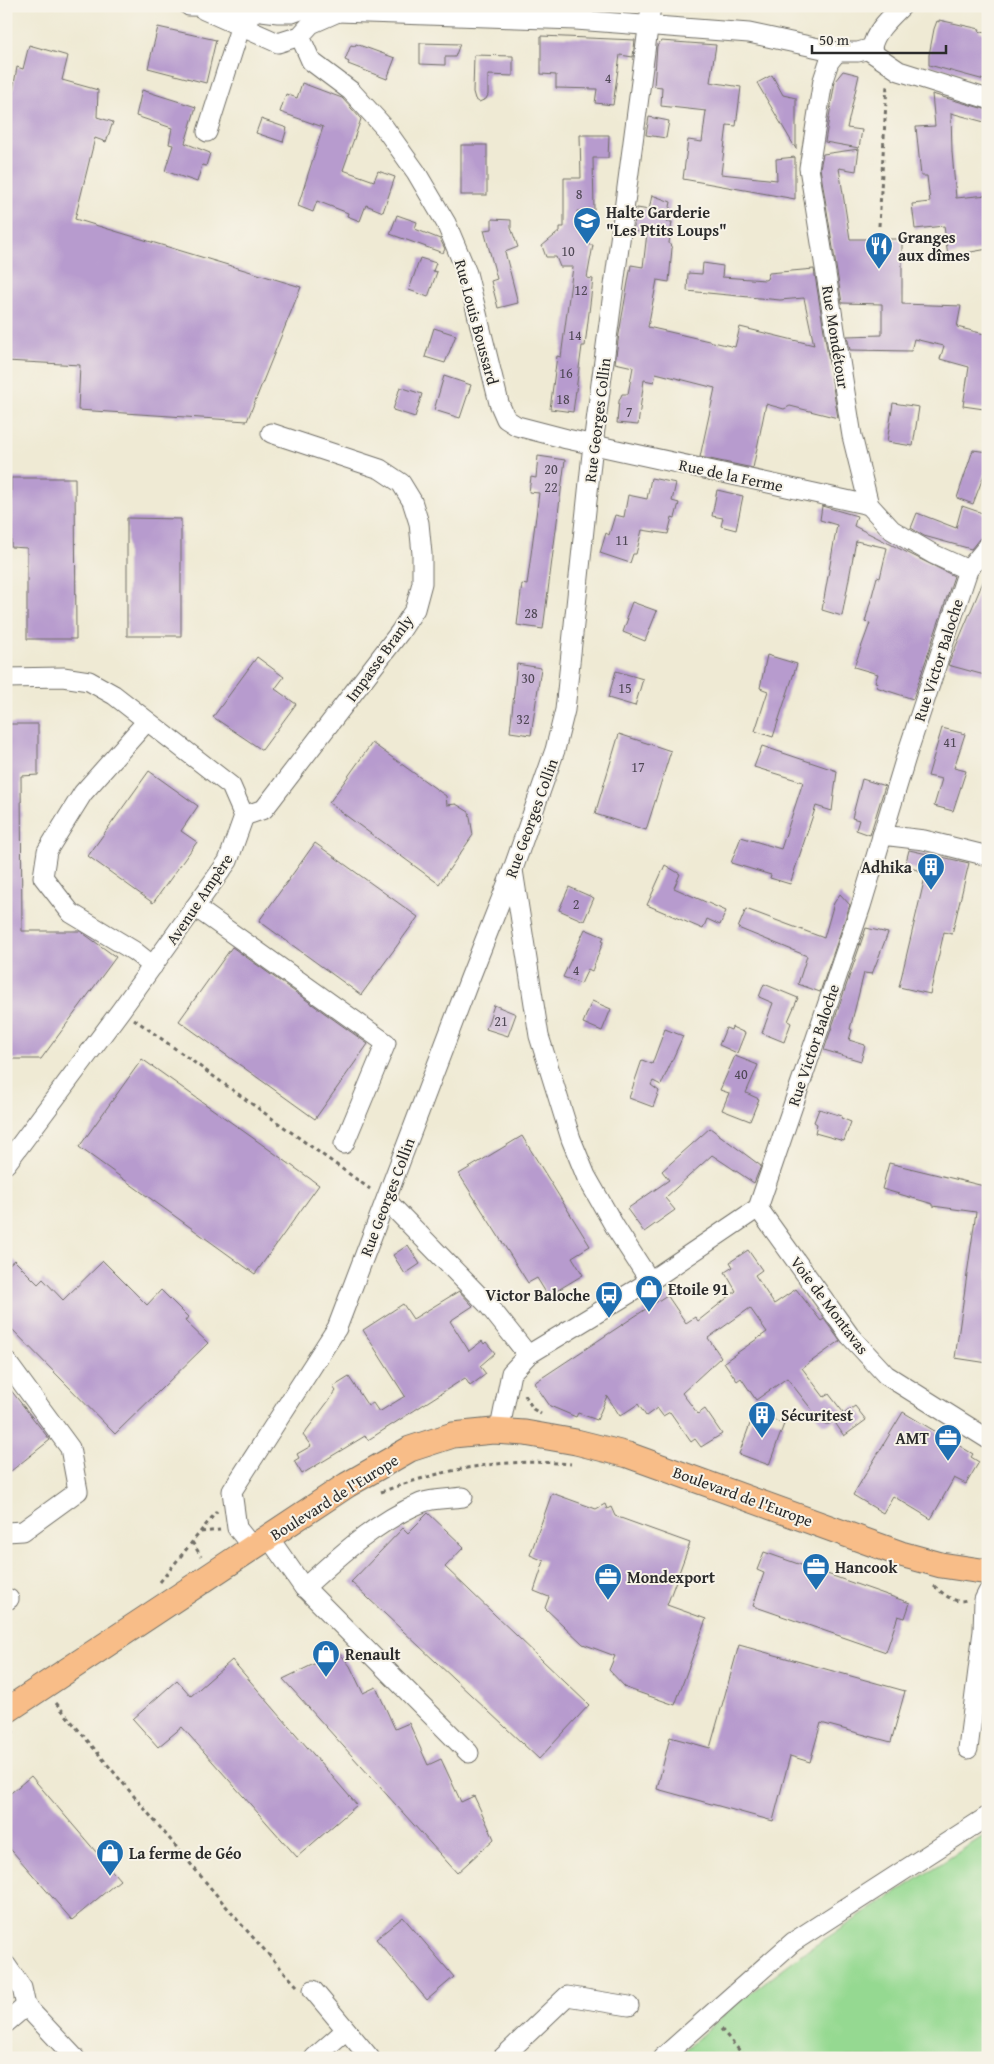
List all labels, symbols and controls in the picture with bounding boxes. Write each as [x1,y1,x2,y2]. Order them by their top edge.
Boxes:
scale bar [812,22,945,54]
text: 50 m [819,29,850,50]
house number: 4 [605,68,612,88]
house number: 8 [576,184,583,204]
place label: Halte Garderie "Les Ptits Loups" [606,200,727,242]
school or university icon: Halte Garderie "Les Ptits Loups" [572,206,602,245]
place label: Granges aux dîmes [898,225,970,267]
restaurant icon: Granges aux dîmes [864,231,894,270]
house number: 10 [561,241,575,261]
street label: Rue Louis Boussard [449,257,505,388]
house number: 12 [574,280,588,300]
street label: Rue Mondétour [816,284,856,391]
house number: 14 [568,325,582,345]
street label: Rue Georges Collin [577,356,617,484]
house number: 16 [559,363,573,383]
house number: 18 [556,389,570,409]
house number: 7 [626,402,633,422]
street label: Rue de la Ferme [677,452,785,498]
house number: 20 [544,459,558,479]
house number: 22 [544,477,558,497]
house number: 11 [615,530,629,550]
street label: Rue Victor Baloche [907,596,969,724]
house number: 28 [524,603,538,623]
street label: Impasse Branly [339,609,419,706]
house number: 30 [521,668,535,688]
house number: 15 [618,678,632,698]
house number: 32 [516,709,530,729]
house number: 41 [943,732,957,752]
street label: Rue Georges Collin [498,755,564,881]
house number: 17 [631,757,645,777]
street label: Avenue Ampère [160,849,238,949]
building icon: Adhika [916,852,946,891]
place label: Adhika [861,855,913,879]
house number: 2 [573,894,579,914]
house number: 4 [573,960,580,980]
street label: Rue Victor Baloche [781,981,845,1109]
house number: 21 [494,1011,508,1031]
house number: 40 [734,1064,748,1084]
street label: Rue Georges Collin [353,1134,421,1260]
street label: Voie de Montavas [785,1251,875,1359]
shop icon: Etoile 91 [634,1274,664,1313]
place label: Etoile 91 [668,1277,729,1301]
bus stop icon: Victor Baloche [594,1280,624,1319]
place label: Victor Baloche [485,1283,590,1307]
building icon: Sécuritest [747,1400,777,1439]
place label: Sécuritest [781,1403,853,1427]
office icon: AMT [933,1423,963,1462]
place label: AMT [896,1426,930,1450]
street label: Boulevard de l'Europe [265,1448,403,1546]
street label: Boulevard de l'Europe [670,1460,816,1532]
office icon: Hancook [801,1552,831,1591]
place label: Hancook [835,1555,898,1579]
office icon: Mondexport [593,1562,623,1601]
place label: Mondexport [627,1565,715,1589]
shop icon: Renault [311,1639,341,1678]
place label: Renault [345,1642,401,1666]
shop icon: La ferme de Géo [95,1838,125,1877]
place label: La ferme de Géo [129,1841,242,1865]

